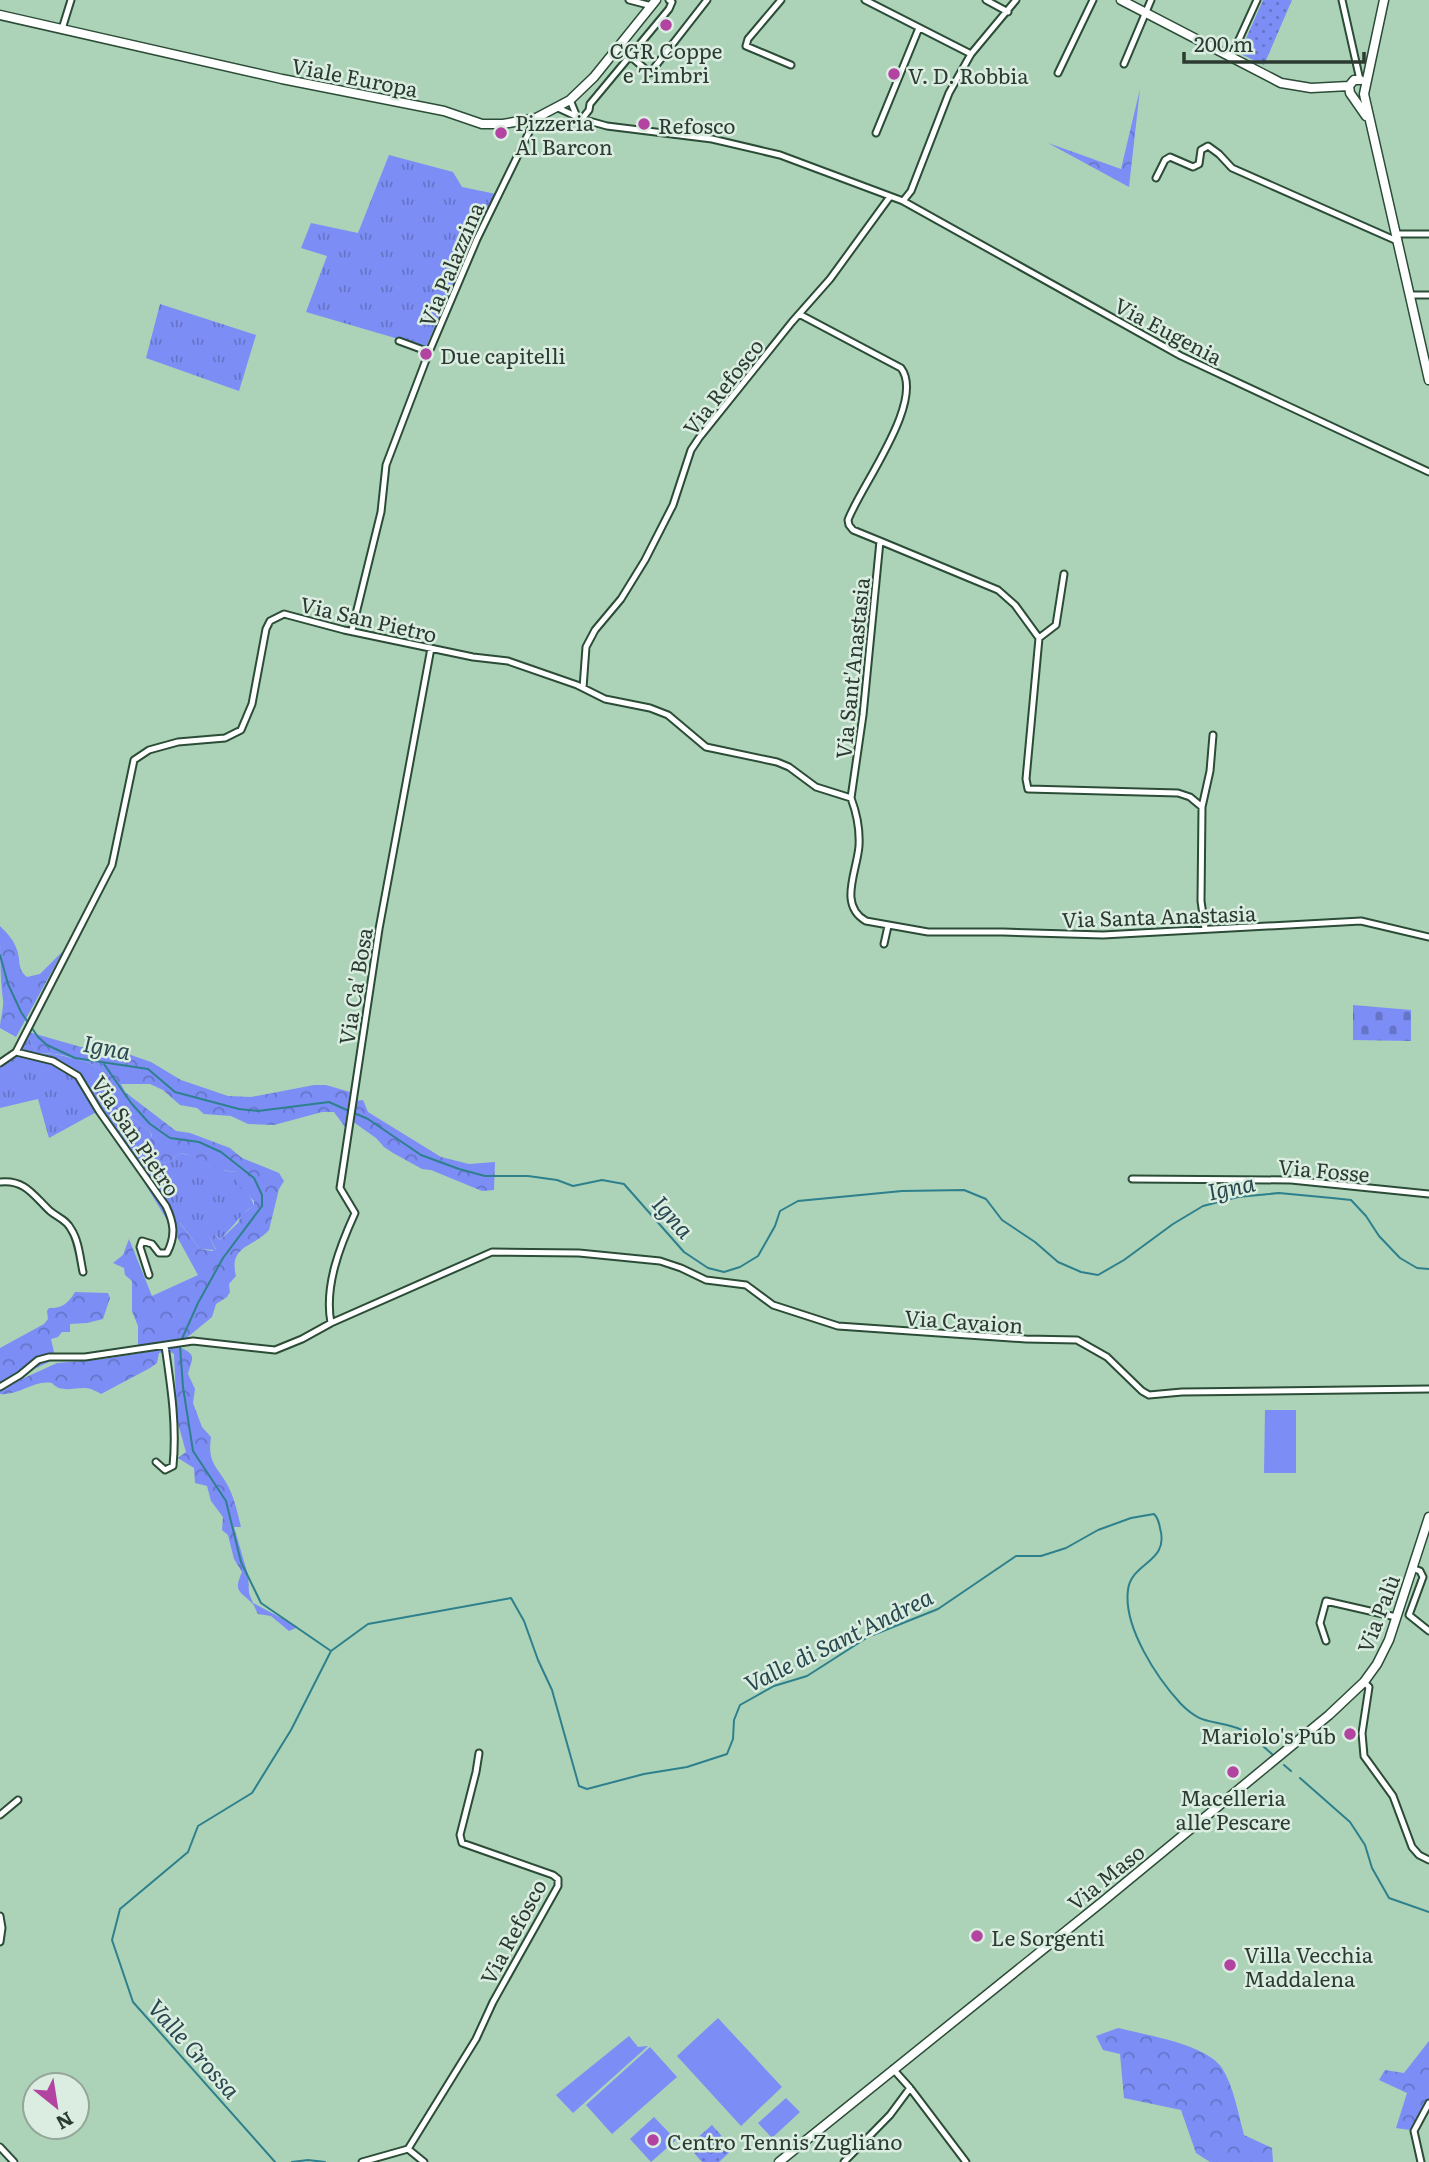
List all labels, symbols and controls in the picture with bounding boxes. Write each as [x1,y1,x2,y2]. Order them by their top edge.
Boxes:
marker: CGR Coppe e Timbri [658,17,674,33]
scale bar [1184,21,1364,65]
text: 200 m [1194,27,1254,58]
place label: CGR Coppe e Timbri [609,34,723,89]
street label: Viale Europa [289,49,421,104]
place label: V. D. Robbia [908,59,1029,90]
marker: V. D. Robbia [886,66,902,82]
place label: Pizzeria Al Barcon [515,106,613,161]
place label: Refosco [658,109,736,140]
marker: Refosco [636,116,652,132]
marker: Pizzeria Al Barcon [493,125,509,141]
street label: Via Palazzina [410,196,490,331]
street label: Via Eugenia [1109,289,1229,372]
street label: Via Refosco [674,331,770,441]
place label: Due capitelli [440,339,565,370]
marker: Due capitelli [418,346,434,362]
street label: Via Sant'Anastasia [826,575,876,760]
street label: Via San Pietro [298,587,440,649]
street label: Via Santa Anastasia [1061,896,1258,934]
street label: Via Ca' Bosa [329,924,379,1047]
water label: Igna [80,1025,134,1067]
street label: Via San Pietro [85,1068,189,1202]
street label: Via Fosse [1277,1150,1371,1188]
water label: Igna [1204,1164,1258,1208]
water label: Igna [645,1187,703,1245]
street label: Via Cavaion [904,1300,1025,1340]
street label: Via Palù [1348,1569,1406,1657]
water label: Valle di Sant'Andrea [738,1579,938,1699]
place label: Mariolo's Pub [1201,1719,1336,1750]
marker: Mariolo's Pub [1342,1726,1358,1742]
marker: Macelleria alle Pescare [1225,1764,1241,1780]
place label: Macelleria alle Pescare [1175,1781,1291,1836]
street label: Via Maso [1060,1835,1150,1917]
street label: Via Refosco [471,1873,553,1989]
place label: Le Sorgenti [991,1921,1105,1952]
marker: Le Sorgenti [969,1928,985,1944]
place label: Villa Vecchia Maddalena [1244,1938,1374,1993]
marker: Villa Vecchia Maddalena [1222,1957,1238,1973]
water label: Valle Grossa [141,1990,249,2106]
north arrow [21,2071,91,2141]
text: N [51,2105,79,2138]
place label: Centro Tennis Zugliano [667,2125,903,2156]
marker: Centro Tennis Zugliano [645,2132,661,2148]

